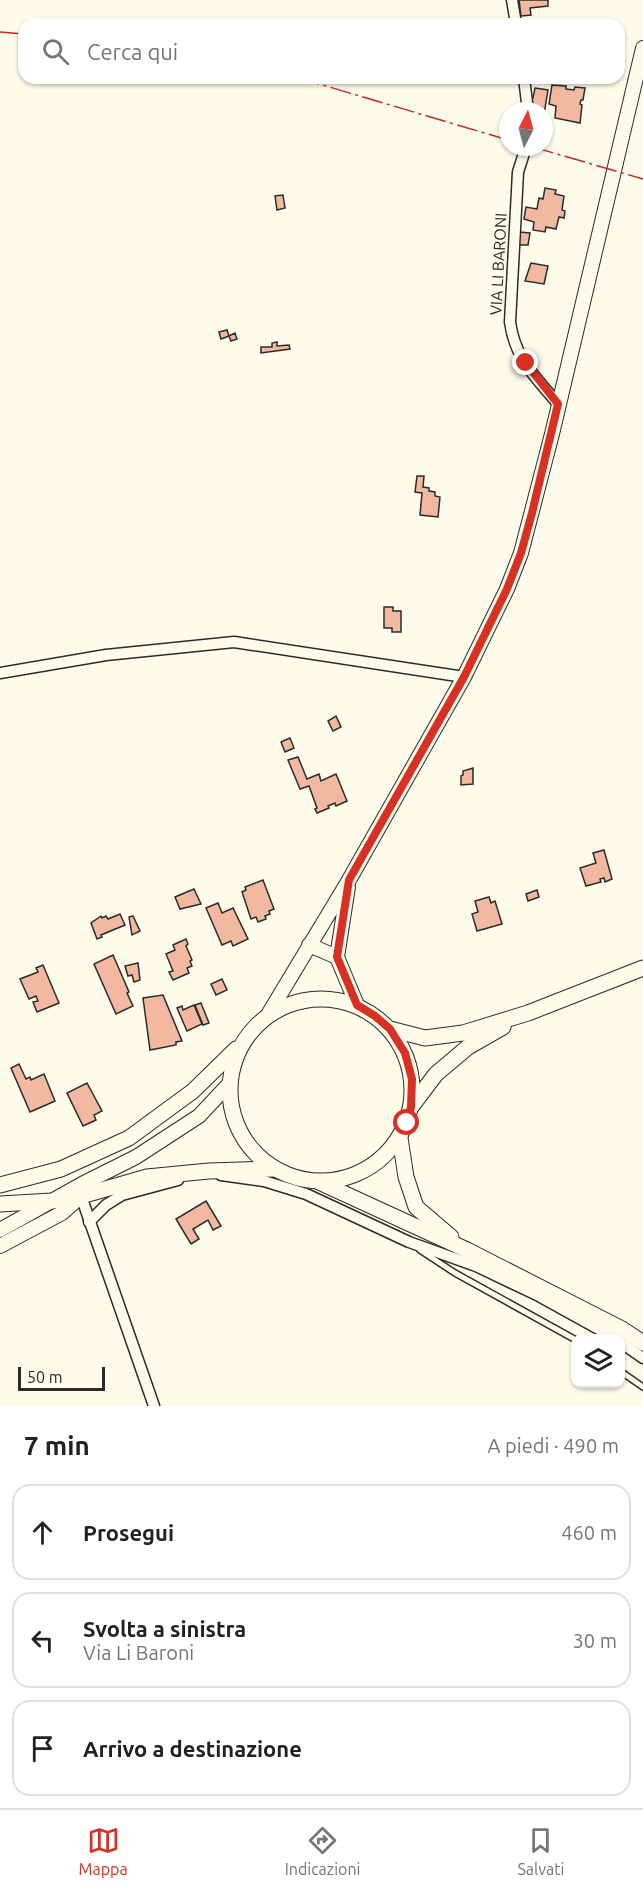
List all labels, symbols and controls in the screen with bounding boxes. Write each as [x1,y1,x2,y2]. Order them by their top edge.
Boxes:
search box [18,18,625,84]
icon: search [39,35,72,68]
text: Cerca qui [87,39,178,64]
north arrow [499,102,553,156]
street label: VIA LI BARONI [486,212,510,316]
route end [512,349,538,375]
route start [393,1109,419,1135]
map controls [571,1334,625,1388]
button: layers [571,1334,625,1388]
scale bar [18,1364,105,1392]
text: 50 m [27,1368,63,1386]
text: 7 min [24,1431,90,1460]
text: A piedi · 490 m [488,1434,619,1457]
icon: ahead [26,1516,59,1549]
text: Prosegui [83,1520,174,1545]
text: 460 m [561,1521,617,1544]
text: Svolta a sinistra [83,1616,246,1641]
icon: left [26,1624,59,1657]
text: 30 m [573,1629,617,1652]
text: Via Li Baroni [83,1641,194,1664]
icon: arrive [26,1732,59,1765]
text: Arrivo a destinazione [83,1736,302,1761]
tab: Mappa [79,1824,128,1878]
tab: Indicazioni [285,1824,360,1878]
tab: Salvati [517,1824,564,1878]

